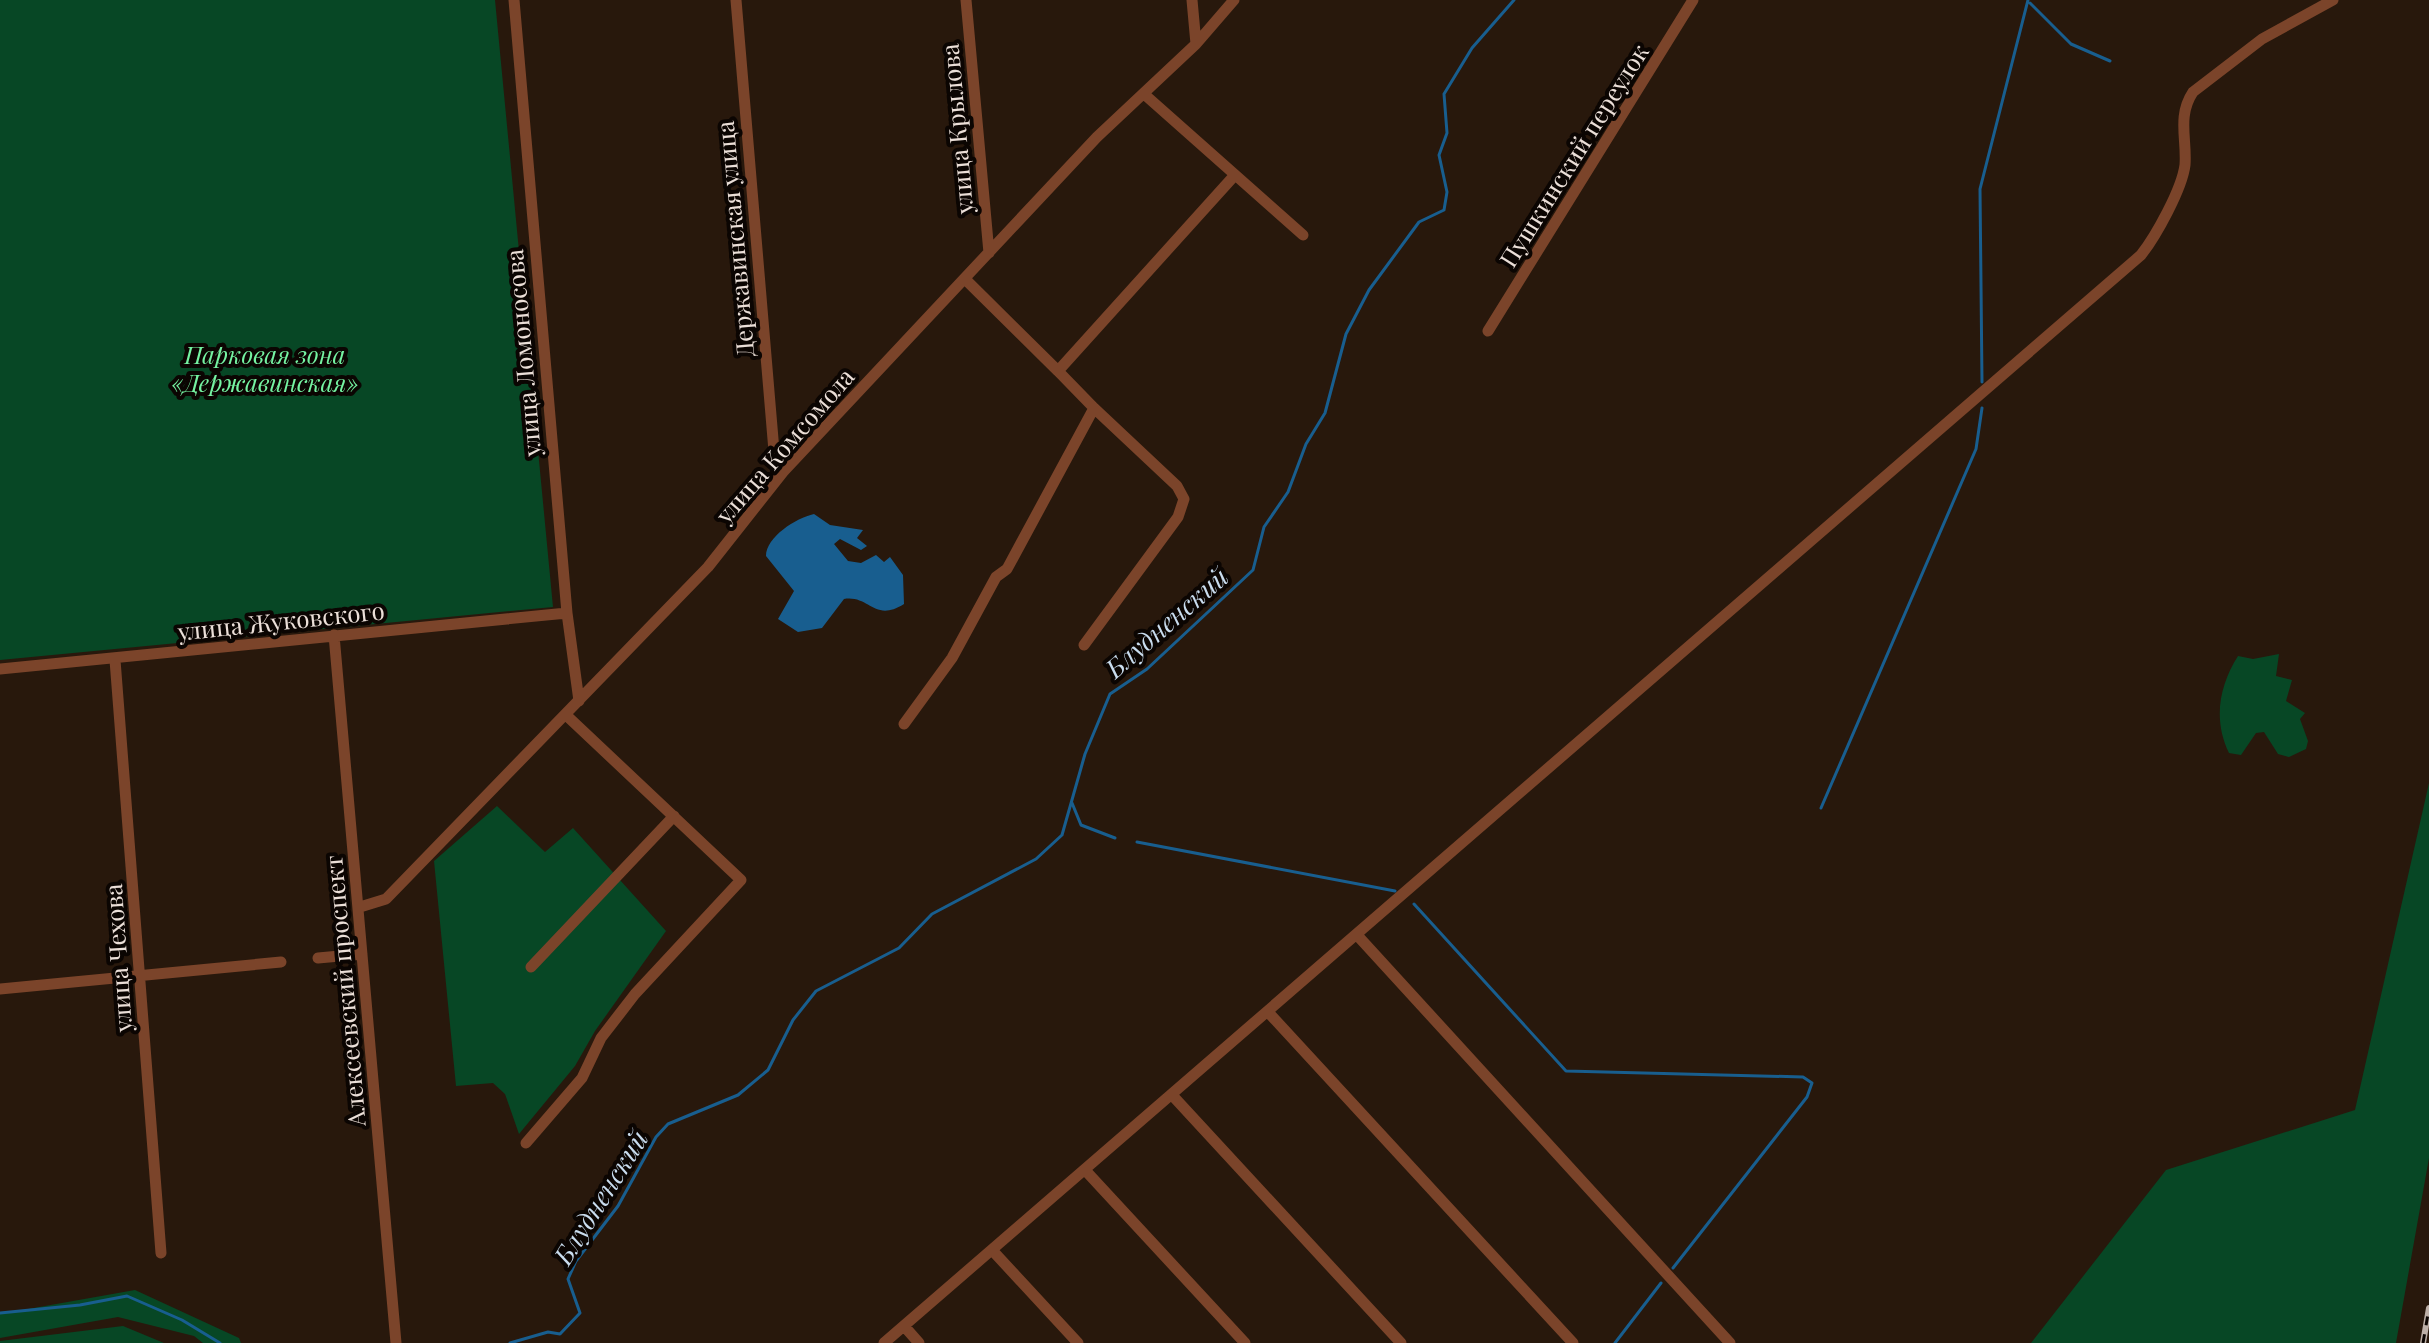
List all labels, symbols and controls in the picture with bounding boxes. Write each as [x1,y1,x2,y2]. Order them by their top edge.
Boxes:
street label: Пушкинский переулок [1491,37,1655,273]
street label: улица Крылова [933,43,979,216]
street label: Державинская улица [708,120,760,358]
street label: улица Ломоносова [497,248,547,459]
park label: Парковая зона «Державинская» [171,338,359,398]
street label: улица Комсомола [707,361,860,530]
water label: Блудненский [1096,558,1236,686]
street label: улица Жуковского [175,593,386,647]
street label: Алексеевский проспект [316,854,372,1129]
street label: улица Чехова [96,883,138,1034]
water label: Блудненский [544,1122,656,1272]

